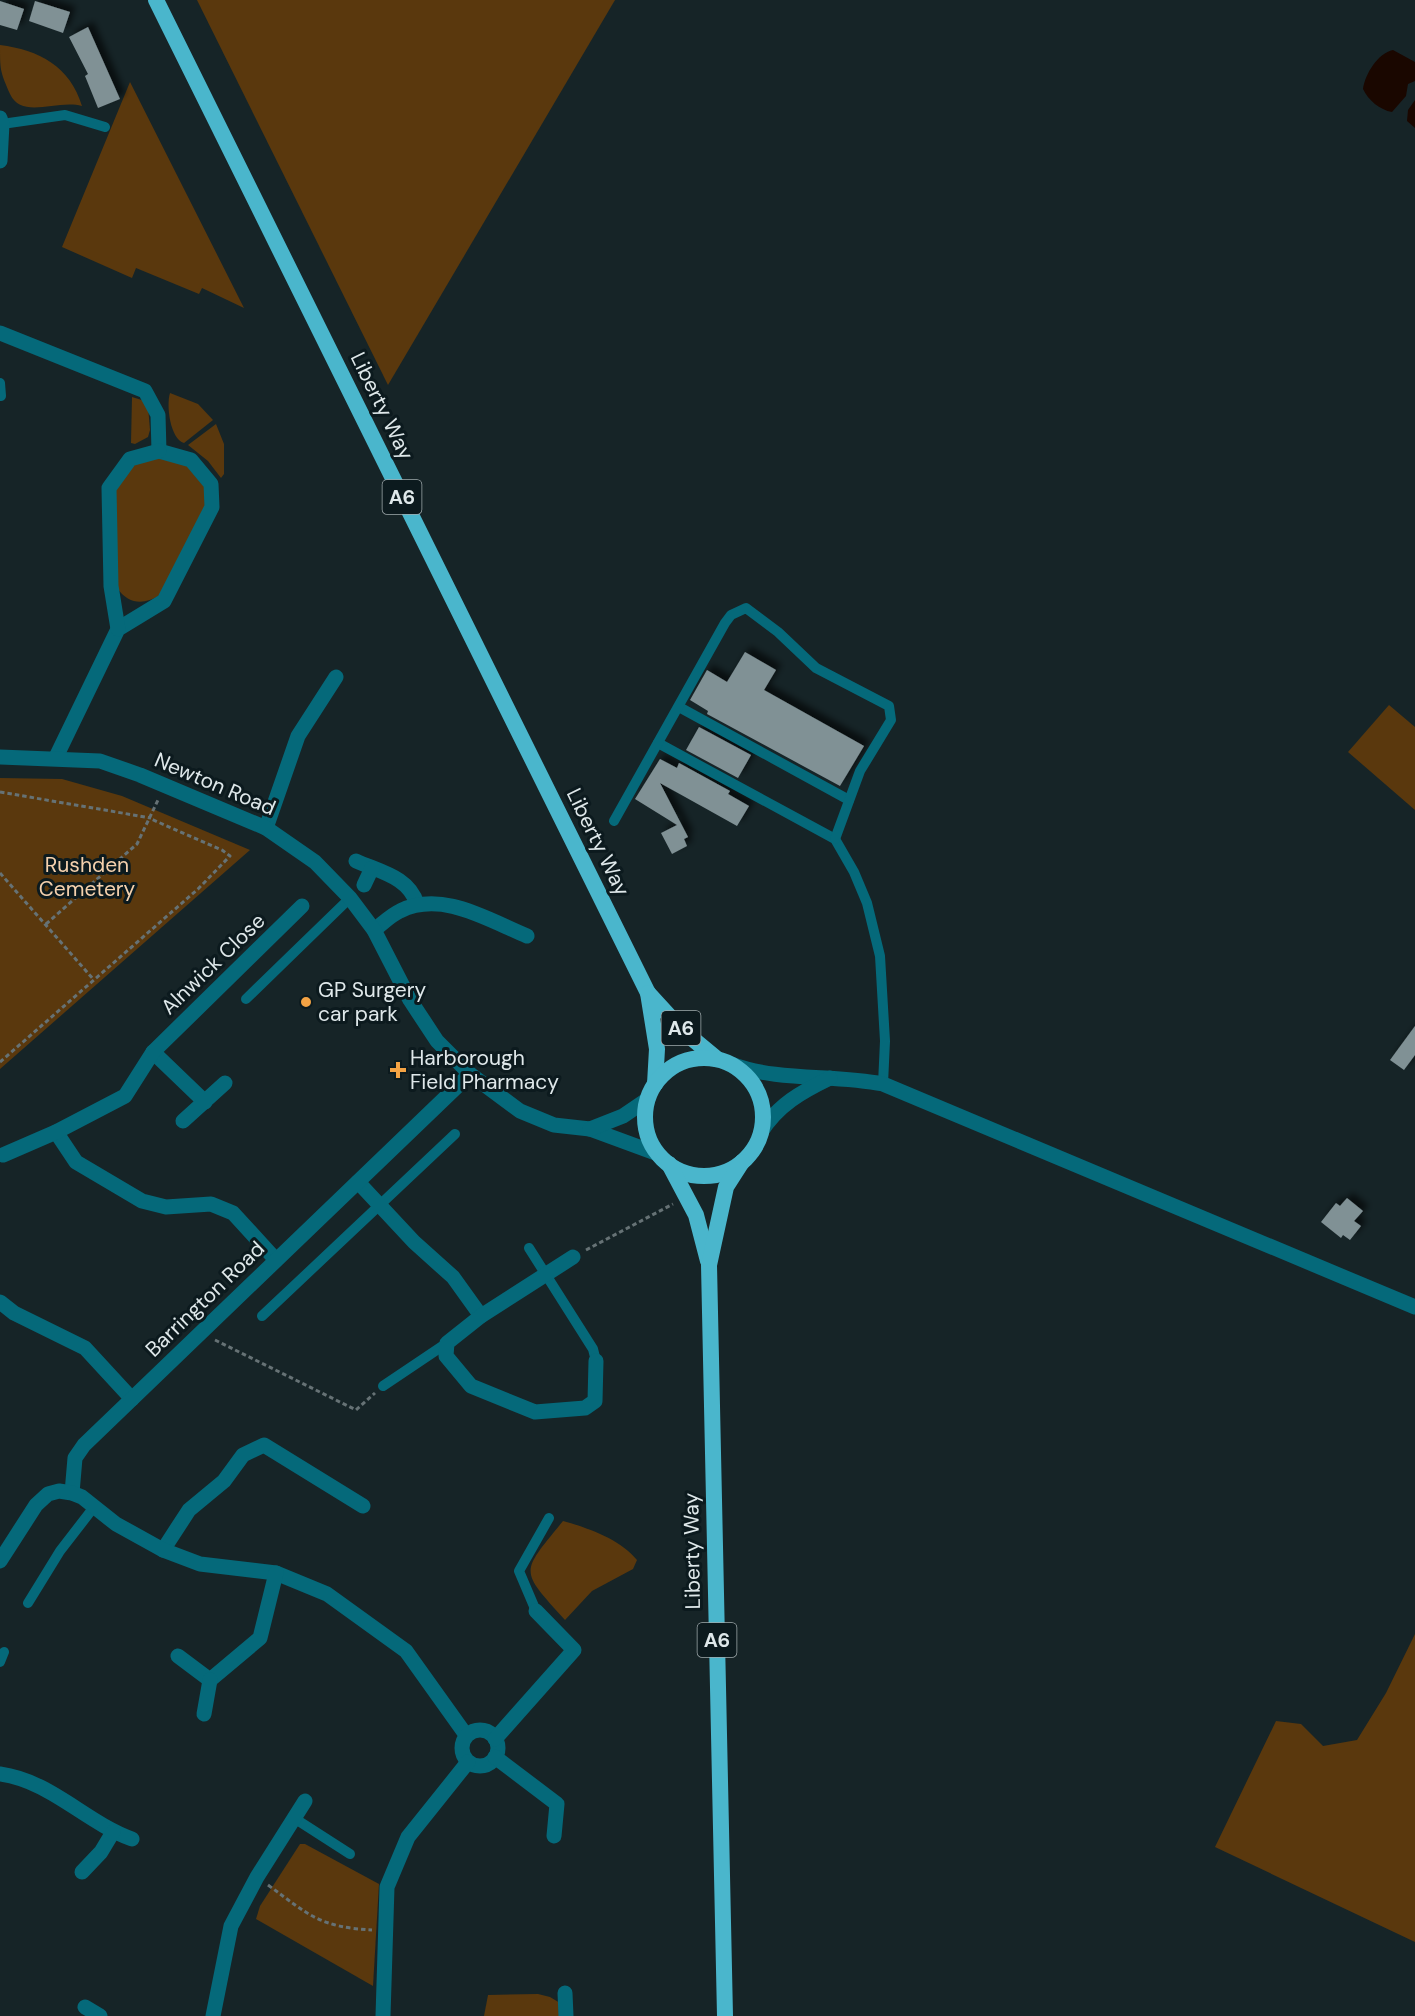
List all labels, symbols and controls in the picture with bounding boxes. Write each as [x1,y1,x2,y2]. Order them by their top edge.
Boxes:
street label: Liberty Way [344,347,420,465]
road number: A6 [382,480,422,514]
street label: Newton Road [150,746,280,822]
street label: Liberty Way [560,783,636,901]
park label: Rushden Cemetery [39,851,136,903]
street label: Alnwick Close [155,907,271,1021]
place label: GP Surgery car park [318,976,426,1028]
marker: GP Surgery car park [299,995,313,1009]
road number: A6 [662,1011,700,1045]
place label: Harborough Field Pharmacy [410,1044,559,1096]
marker: Harborough Field Pharmacy [391,1063,405,1077]
street label: Barrington Road [139,1235,271,1363]
street label: Liberty Way [677,1492,707,1610]
road number: A6 [698,1623,736,1657]

